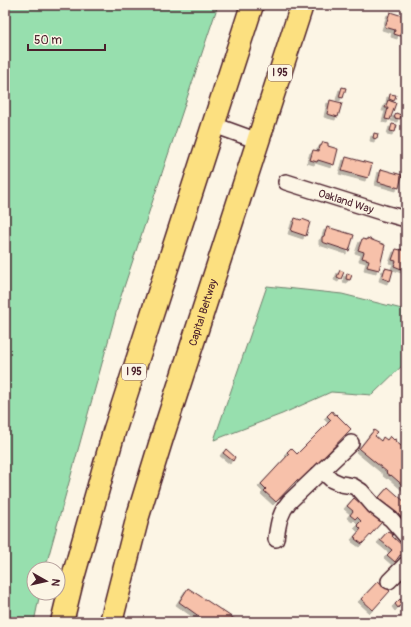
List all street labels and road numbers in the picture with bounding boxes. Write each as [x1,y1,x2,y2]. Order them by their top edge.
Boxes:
road number: I 95 [268,65,292,81]
street label: Oakland Way [317,186,376,216]
street label: Capital Beltway [186,277,220,348]
road number: I 95 [122,364,146,380]

